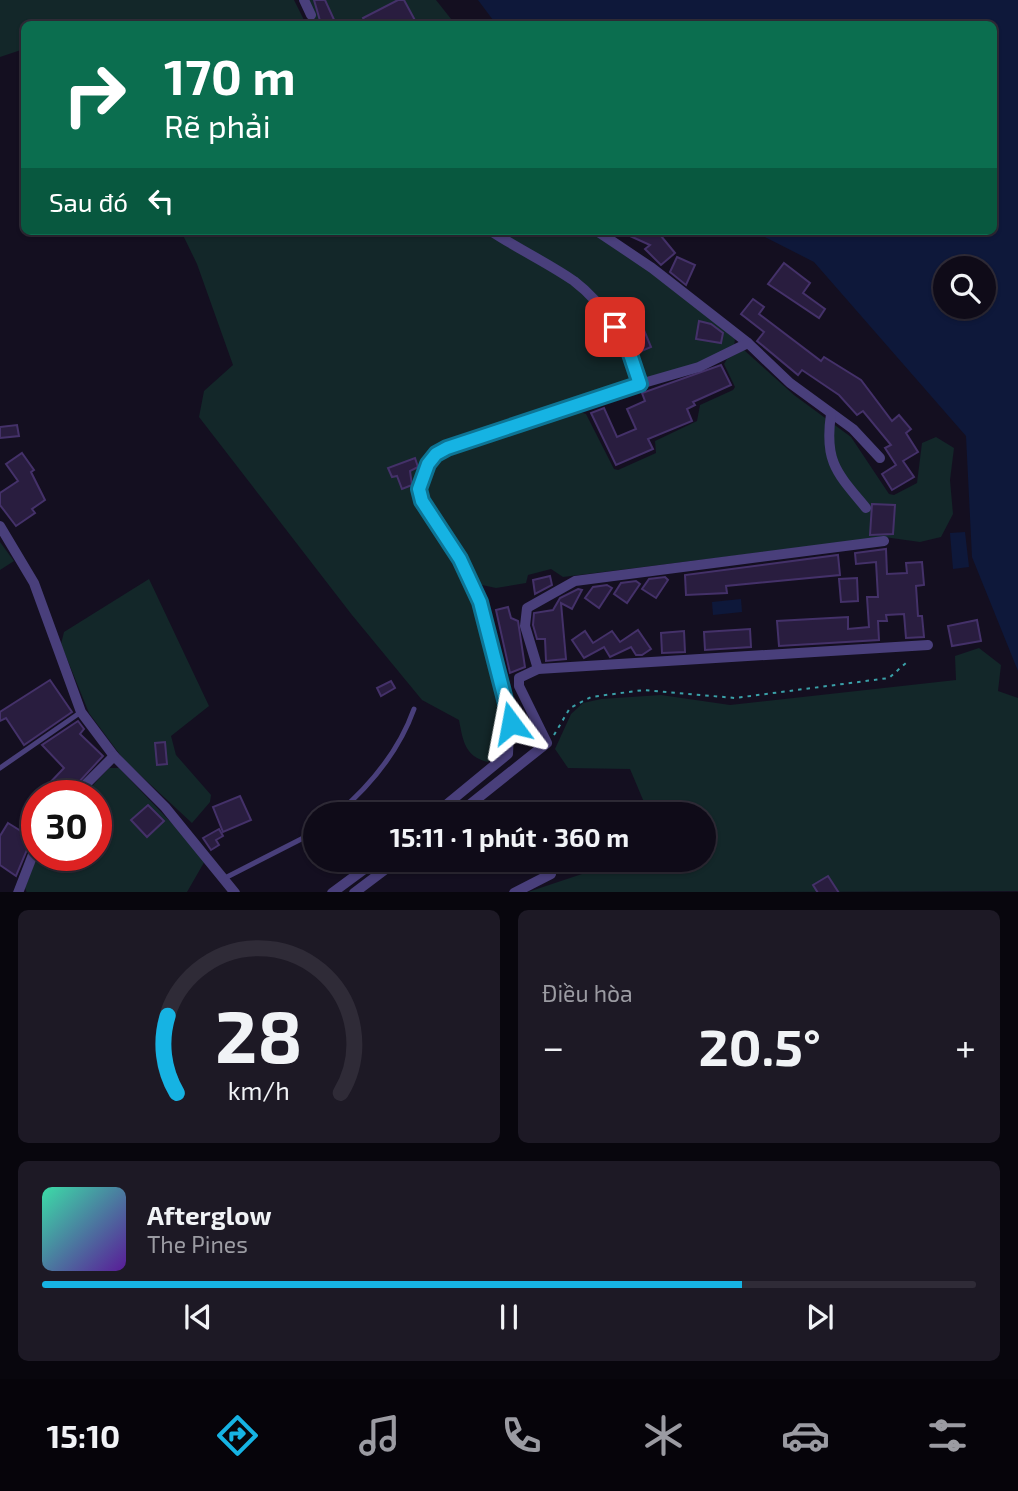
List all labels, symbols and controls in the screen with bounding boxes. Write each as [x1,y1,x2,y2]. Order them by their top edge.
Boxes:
text: 170 m [164,46,296,105]
icon: right [49,49,140,140]
text: Rẽ phải [164,106,271,144]
icon: left [142,182,180,220]
text: Sau đó [49,186,128,217]
map controls [933,256,996,319]
button: search [933,256,996,319]
pin [585,297,645,357]
icon: arrive [596,308,634,346]
position arrow [474,686,548,760]
speed limit sign: 30 [21,780,112,871]
text: 15:11 · 1 phút · 360 m [390,821,629,852]
text: Điều hòa [542,979,633,1007]
text: 28 [215,990,303,1078]
text: 20.5° [698,1014,821,1076]
text: − [542,1023,564,1069]
text: + [955,1023,976,1069]
text: km/h [228,1074,290,1104]
text: Afterglow [147,1199,272,1230]
text: The Pines [147,1230,248,1258]
icon: previous [179,1298,217,1336]
icon: pause [490,1298,528,1336]
icon: next [801,1298,839,1336]
icon: directions [213,1411,262,1460]
icon: music [355,1411,404,1460]
icon: phone [497,1411,546,1460]
icon: climate [639,1411,688,1460]
icon: car [781,1411,830,1460]
icon: filters [923,1411,972,1460]
text: 15:10 [46,1416,120,1454]

